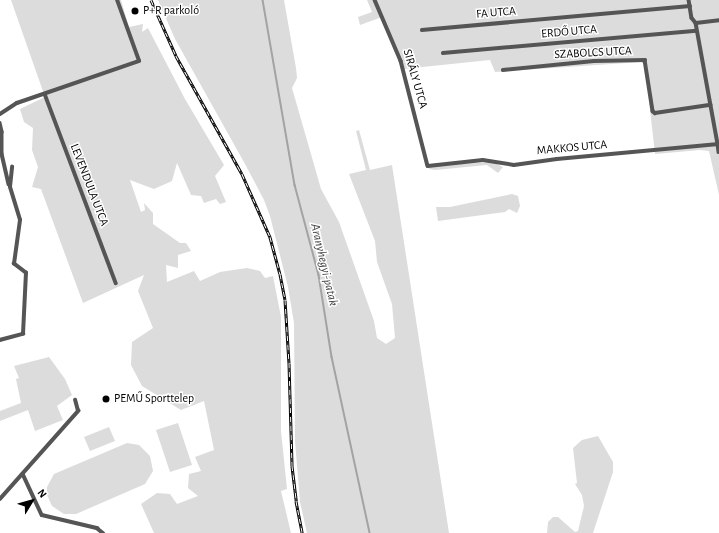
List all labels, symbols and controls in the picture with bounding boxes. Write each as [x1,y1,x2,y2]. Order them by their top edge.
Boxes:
place label: P+R parkoló [143,4,199,18]
street label: FA UTCA [475,4,517,22]
marker: P+R parkoló [130,6,140,16]
street label: ERDŐ UTCA [541,22,597,42]
street label: SZABOLCS UTCA [554,44,632,62]
street label: SIRÁLY UTCA [400,48,430,110]
street label: MAKKOS UTCA [536,138,608,158]
street label: LEVENDULA UTCA [67,142,111,228]
water label: Aranyhegyi-patak [306,222,340,308]
place label: PEMŰ Sporttelep [114,392,194,406]
marker: PEMŰ Sporttelep [101,394,111,404]
north arrow [12,481,52,521]
text: N [35,487,49,500]

